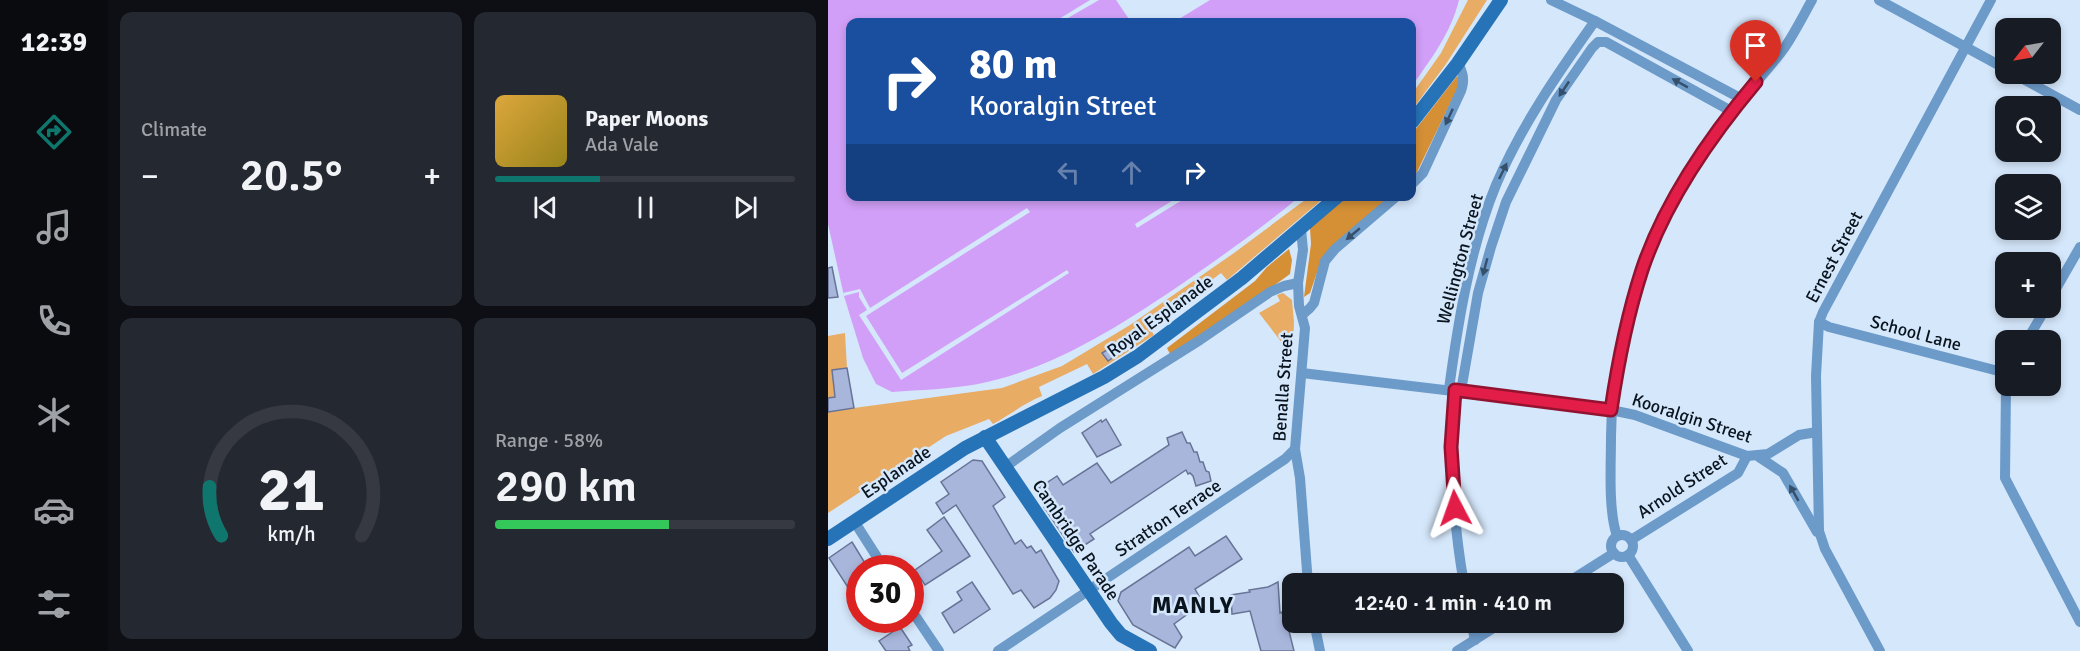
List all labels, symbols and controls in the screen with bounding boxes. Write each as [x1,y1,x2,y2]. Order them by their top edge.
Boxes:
north arrow [1995,18,2061,84]
map controls [1995,18,2061,396]
pin [1730,20,1781,82]
text: 12:39 [21,26,87,59]
icon: arrive [1739,29,1772,62]
text: 80 m [969,39,1058,90]
icon: right [870,42,948,120]
one-way arrow [1671,78,1688,88]
one-way arrow [1558,81,1570,97]
text: Kooralgin Street [969,90,1156,123]
button: search [1995,96,2061,162]
text: Paper Moons [585,105,708,132]
one-way arrow [1445,108,1454,125]
icon: directions [33,111,75,153]
text: Climate [141,117,207,142]
text: Ada Vale [585,132,659,157]
text: 20.5° [240,148,342,203]
text: − [141,156,159,197]
text: + [423,156,441,197]
icon: left [1052,156,1085,189]
icon: ahead [1115,156,1148,189]
icon: right [1178,156,1211,189]
one-way arrow [1499,162,1508,179]
button: layers [1995,174,2061,240]
icon: previous [529,191,562,224]
icon: pause [629,191,662,224]
icon: next [729,191,762,224]
street label: Wellington Street [1432,191,1488,327]
icon: music [33,206,75,248]
street label: Ernest Street [1801,207,1867,307]
one-way arrow [1345,228,1361,241]
button: + [1995,252,2061,318]
one-way arrow [1480,258,1489,276]
street label: Royal Esplanade [1103,270,1217,362]
icon: phone [33,300,75,342]
street label: School Lane [1868,310,1964,356]
button: − [1995,330,2061,396]
street label: Benalla Street [1268,332,1298,442]
street label: Kooralgin Street [1629,388,1755,448]
icon: climate [33,394,75,436]
text: Range · 58% [495,428,603,453]
street label: Esplanade [857,441,935,503]
street label: Arnold Street [1633,449,1731,523]
text: 21 [257,451,325,528]
text: 290 km [495,459,637,514]
street label: Stratton Terrace [1111,474,1225,562]
street label: Cambridge Parade [1028,476,1124,604]
position arrow [1423,476,1487,540]
one-way arrow [1789,484,1799,501]
icon: car [33,489,75,531]
text: km/h [267,521,315,547]
speed limit sign: 30 [846,555,924,633]
icon: filters [33,583,75,625]
text: 12:40 · 1 min · 410 m [1354,589,1552,616]
district label: MANLY [1152,590,1234,620]

